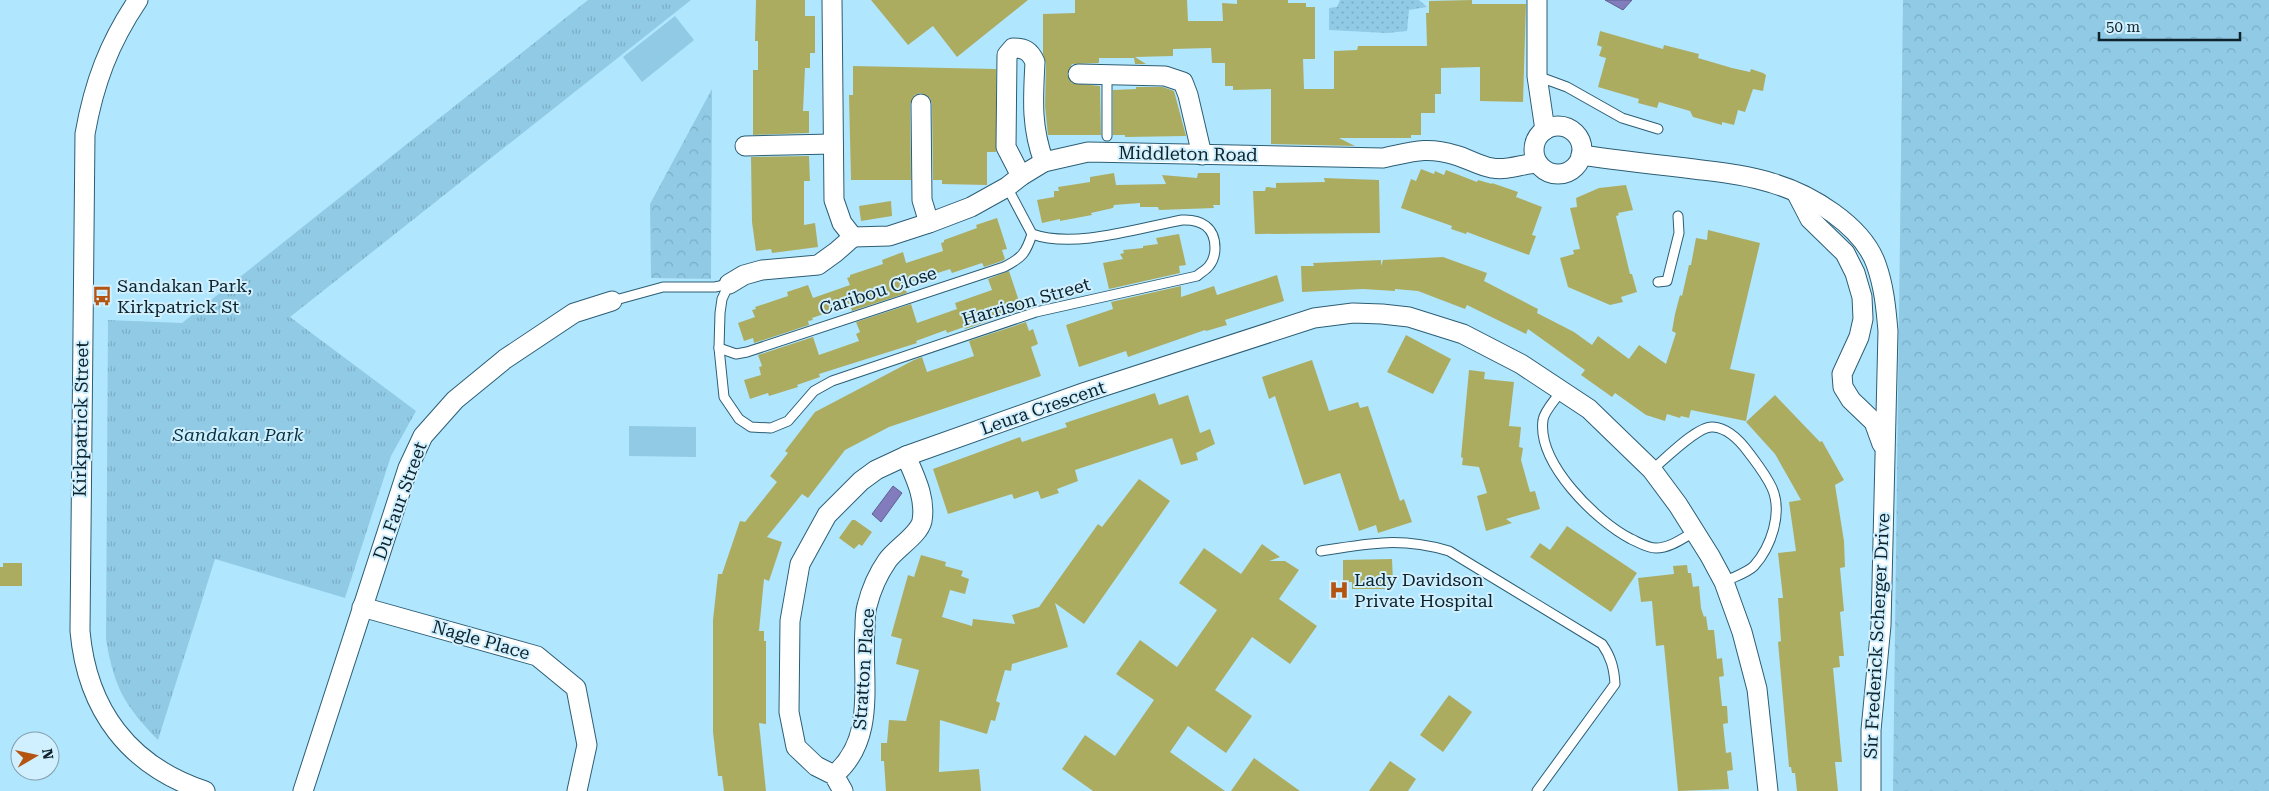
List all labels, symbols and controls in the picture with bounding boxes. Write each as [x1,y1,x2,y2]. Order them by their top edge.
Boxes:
scale bar [2099,10,2240,42]
text: 50 m [2106,18,2141,36]
street label: Middleton Road [1118,142,1258,165]
street label: Caribou Close [817,262,939,319]
street label: Harrison Street [959,273,1093,330]
place label: Sandakan Park, Kirkpatrick St [117,275,252,317]
bus stop icon: Sandakan Park, Kirkpatrick St [91,285,113,307]
street label: Kirkpatrick Street [69,341,92,497]
street label: Leura Crescent [978,376,1108,439]
park label: Sandakan Park [172,424,303,445]
street label: Du Faur Street [368,439,431,563]
street label: Sir Frederick Scherger Drive [1860,512,1893,759]
place label: Lady Davidson Private Hospital [1354,569,1494,611]
hospital icon: Lady Davidson Private Hospital [1328,579,1350,601]
street label: Stratton Place [849,607,878,730]
street label: Nagle Place [430,616,533,664]
north arrow [10,731,60,781]
text: N [39,747,57,761]

